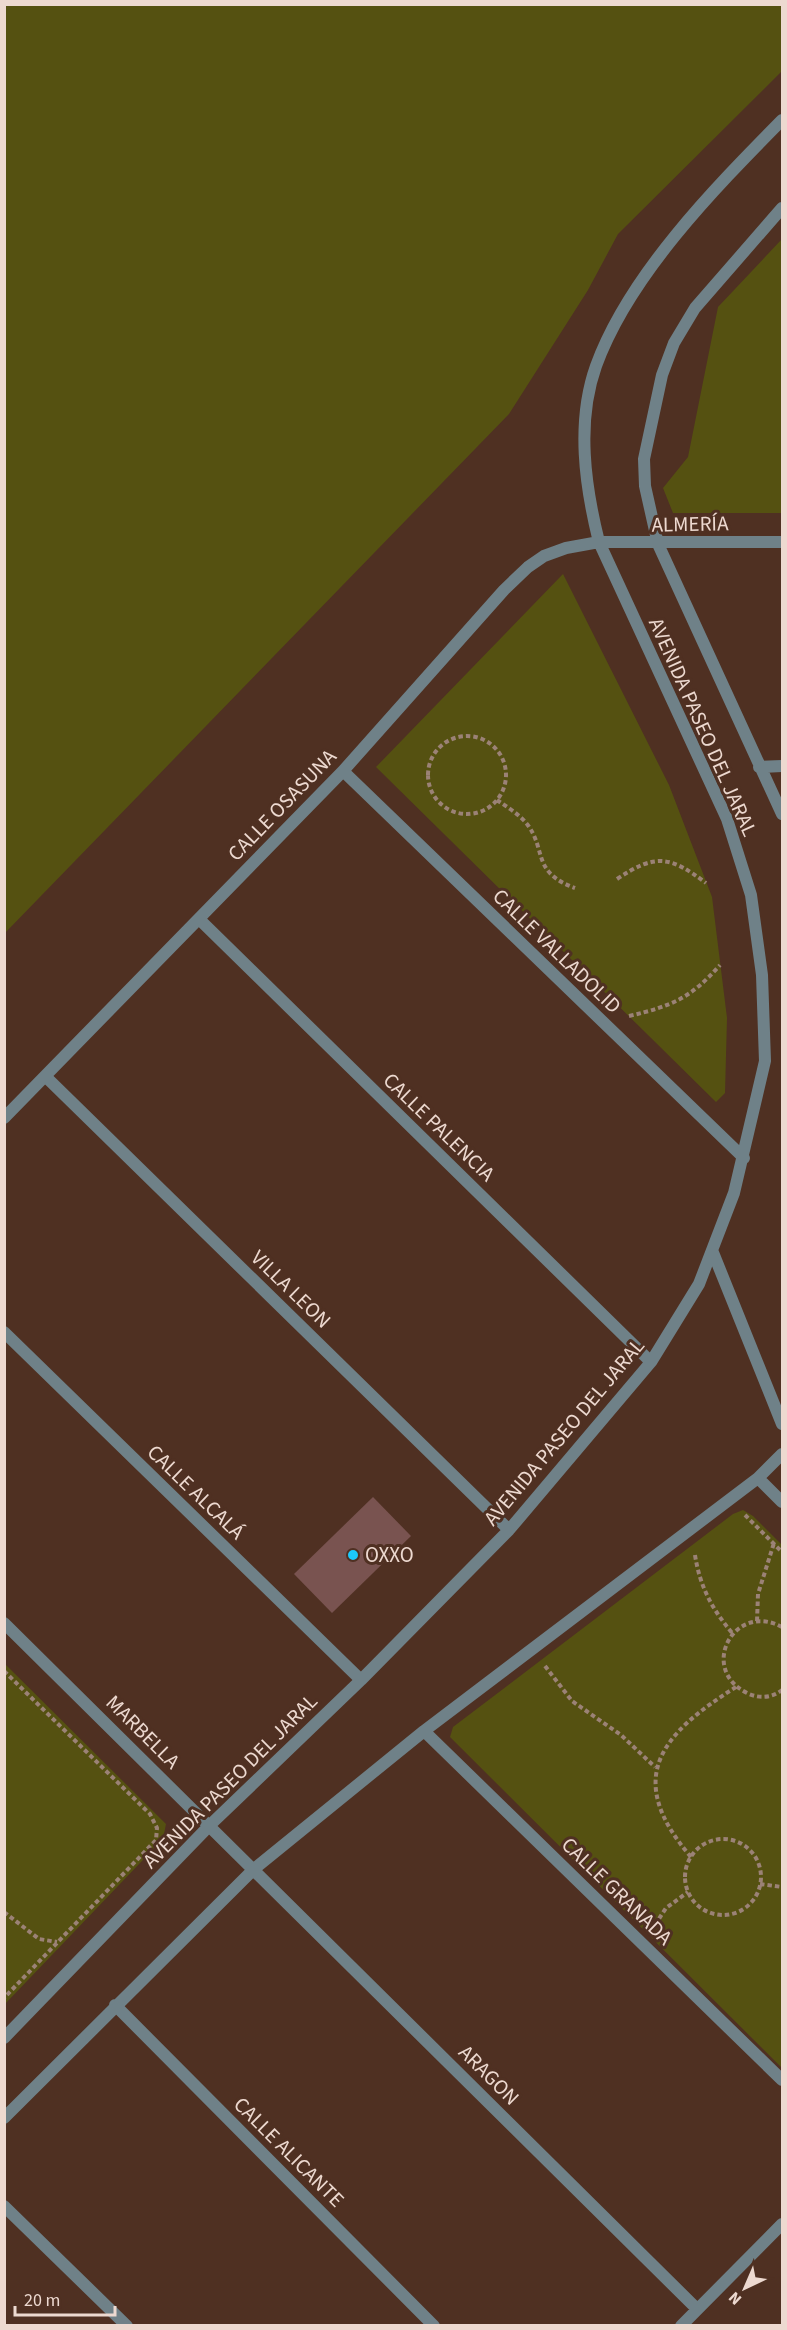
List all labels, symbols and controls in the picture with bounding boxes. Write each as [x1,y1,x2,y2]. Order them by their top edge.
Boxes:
street label: ALMERÍA [651,508,729,540]
street label: AVENIDA PASEO DEL JARAL [641,613,765,841]
street label: CALLE OSASUNA [221,742,344,868]
street label: CALLE VALLADOLID [486,882,628,1020]
street label: CALLE PALENCIA [376,1066,502,1189]
street label: VILLA LEON [244,1243,338,1335]
street label: AVENIDA PASEO DEL JARAL [476,1332,652,1532]
street label: CALLE ALCALÁ [141,1438,252,1547]
place label: OXXO [365,1540,414,1570]
marker: OXXO [346,1548,360,1562]
street label: AVENIDA PASEO DEL JARAL [136,1687,324,1875]
street label: MARBELLA [99,1688,187,1776]
street label: CALLE GRANADA [555,1830,680,1952]
street label: ARAGON [452,2038,526,2112]
street label: CALLE ALICANTE [227,2090,351,2214]
north arrow [715,2258,775,2318]
scale bar [15,2279,116,2317]
text: N [724,2286,747,2310]
text: 20 m [24,2288,60,2313]

